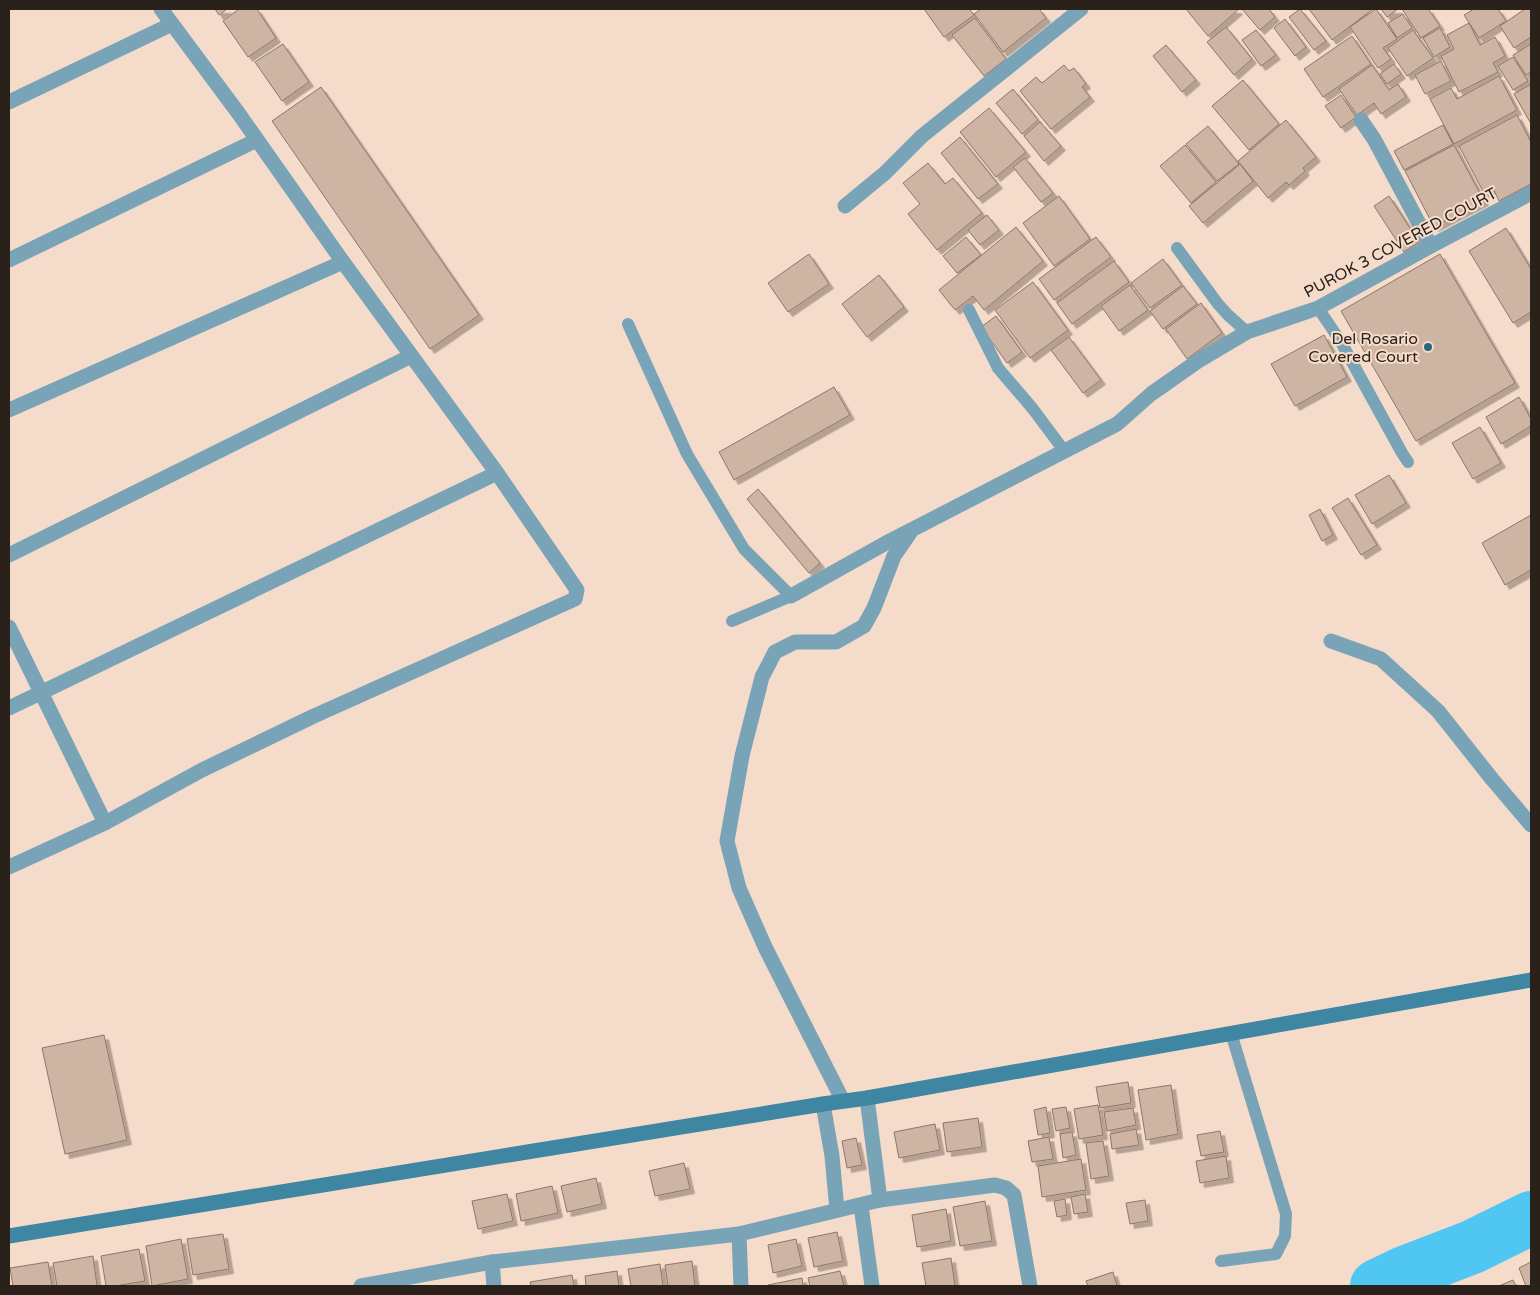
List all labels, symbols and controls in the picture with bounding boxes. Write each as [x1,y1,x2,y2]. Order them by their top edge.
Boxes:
street label: PUROK 3 COVERED COURT [1300,183,1501,302]
place label: Del Rosario Covered Court [1308,329,1418,367]
marker: Del Rosario Covered Court [1422,341,1434,353]

